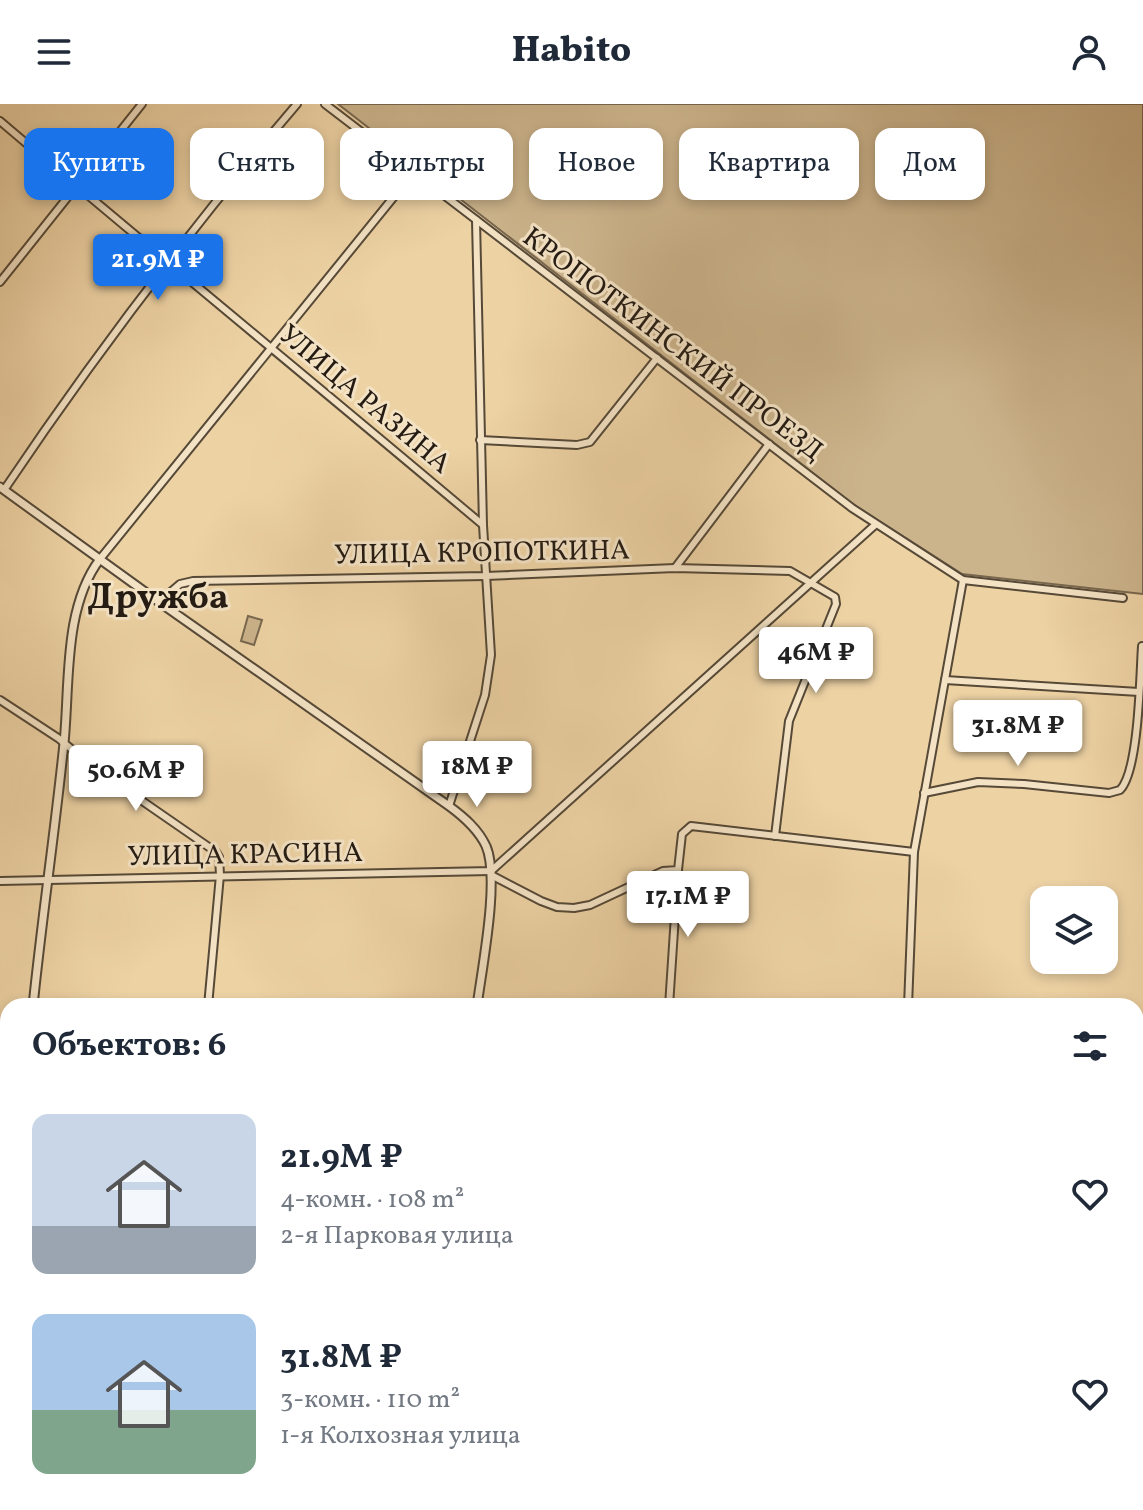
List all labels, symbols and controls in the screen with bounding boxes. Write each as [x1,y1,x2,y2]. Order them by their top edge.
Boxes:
text: Habito [512,27,631,77]
icon: menu [32,30,76,74]
icon: person [1067,30,1111,74]
chip: Купить [24,128,174,200]
chip: Снять [190,128,324,200]
chip: Фильтры [340,128,513,200]
chip: Новое [529,128,663,200]
chip: Квартира [679,128,859,200]
chip: Дом [875,128,985,200]
street label: КРОПОТКИНСКИЙ ПРОЕЗД [514,219,831,471]
pin: 21.9M ₽ [84,234,232,302]
text: 21.9M ₽ [111,242,205,278]
street label: УЛИЦА РАЗИНА [270,316,459,484]
street label: УЛИЦА КРОПОТКИНА [334,531,630,576]
district label: Дружба [87,574,229,624]
pin: 46M ₽ [760,627,872,695]
text: 46M ₽ [777,635,855,671]
pin: 31.8M ₽ [944,700,1092,768]
text: 31.8M ₽ [971,708,1065,744]
pin: 18M ₽ [421,741,533,809]
pin: 50.6M ₽ [62,745,210,813]
text: 18M ₽ [441,749,513,785]
text: 50.6M ₽ [87,753,185,789]
street label: УЛИЦА КРАСИНА [127,834,363,877]
pin: 17.1M ₽ [614,871,762,939]
text: 17.1M ₽ [645,879,731,915]
map controls [1030,886,1118,974]
button: layers [1030,886,1118,974]
text: Объектов: 6 [32,1023,227,1070]
icon: filters [1068,1024,1112,1068]
text: 21.9M ₽ [280,1135,403,1182]
icon: home [96,1146,192,1242]
icon: heart [1068,1172,1112,1216]
text: 4-комн. · 108 m² [280,1182,464,1218]
text: 2-я Парковая улица [280,1218,514,1254]
text: 31.8M ₽ [280,1335,402,1382]
icon: home [96,1346,192,1442]
icon: heart [1068,1372,1112,1416]
text: 3-комн. · 110 m² [280,1382,460,1418]
text: 1-я Колхозная улица [280,1418,521,1454]

